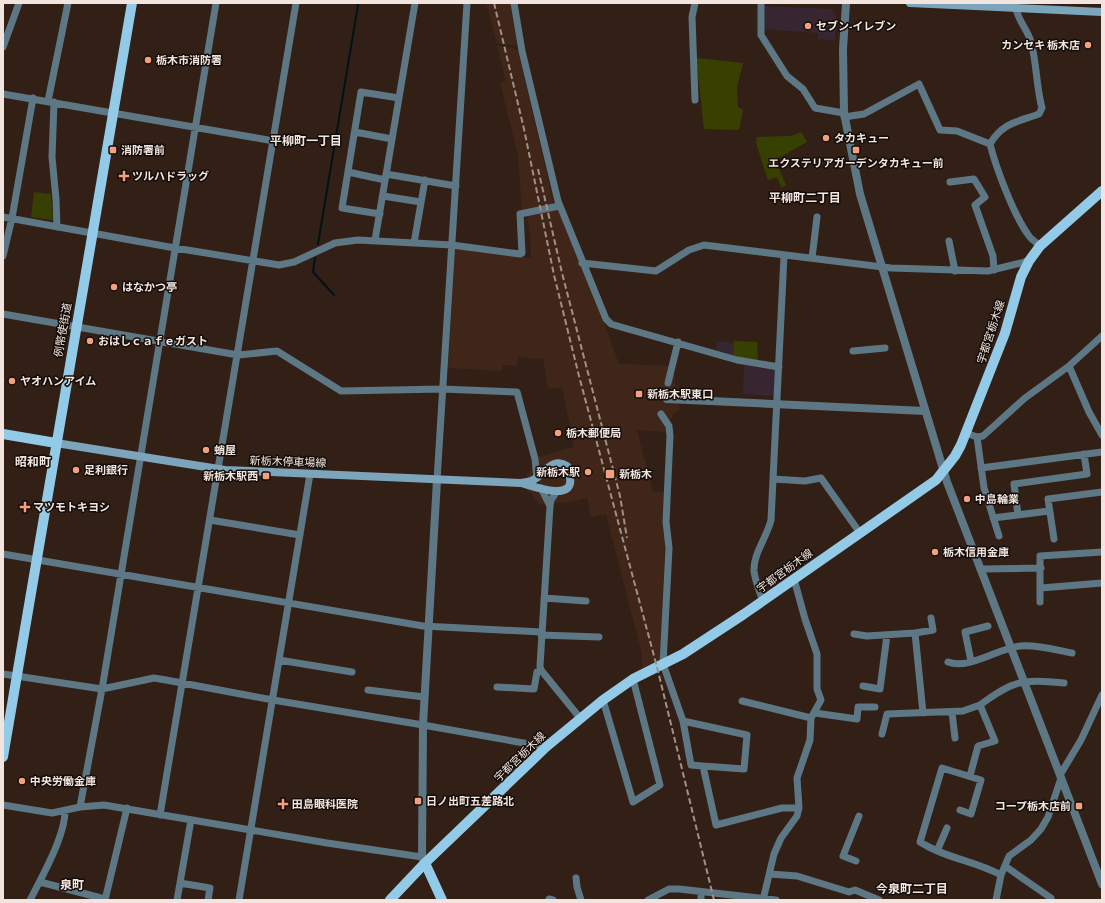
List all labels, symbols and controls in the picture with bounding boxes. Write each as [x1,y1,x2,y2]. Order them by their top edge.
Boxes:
place label: セブン-イレブン [816,20,896,32]
marker: セブン-イレブン [803,21,813,31]
place label: カンセキ 栃木店 [1001,39,1080,51]
marker: カンセキ 栃木店 [1083,40,1093,50]
place label: 栃木市消防署 [156,54,222,66]
marker: 栃木市消防署 [143,55,153,65]
marker: タカキュー [821,133,831,143]
place label: タカキュー [834,133,889,144]
district label: 平柳町一丁目 [270,134,342,147]
place label: 消防署前 [121,144,165,156]
marker: 消防署前 [108,145,118,155]
marker: エクステリアガーデンタカキュー前 [851,145,861,155]
place label: エクステリアガーデンタカキュー前 [768,157,944,169]
place label: ツルハドラッグ [132,170,209,182]
marker: ツルハドラッグ [119,171,129,181]
district label: 平柳町二丁目 [769,191,841,204]
place label: はなかつ亭 [122,281,177,293]
marker: はなかつ亭 [109,282,119,292]
street label: 宇都宮栃木線 [975,299,1006,365]
street label: 例幣使街道 [52,302,73,358]
place label: おはしｃａｆｅガスト [98,335,208,347]
marker: おはしｃａｆｅガスト [85,336,95,346]
marker: ヤオハンアイム [7,376,17,386]
place label: ヤオハンアイム [20,376,96,387]
place label: 新栃木駅東口 [647,388,713,400]
marker: 新栃木駅東口 [634,389,644,399]
place label: 栃木郵便局 [566,427,621,439]
marker: 栃木郵便局 [553,428,563,438]
marker: 蛸屋 [201,445,211,455]
place label: 蛸屋 [214,445,236,456]
street label: 新栃木停車場線 [249,454,327,469]
district label: 昭和町 [15,455,51,468]
place label: 足利銀行 [84,464,128,476]
marker: 足利銀行 [71,465,81,475]
place label: 新栃木駅 [536,466,580,478]
marker: 新栃木駅 [583,467,593,477]
marker: 新栃木 [604,468,616,480]
place label: 新栃木 [619,468,652,480]
place label: 新栃木駅西 [203,470,258,482]
marker: 新栃木駅西 [261,471,271,481]
place label: 中島輪業 [975,493,1019,505]
marker: 中島輪業 [962,494,972,504]
marker: マツモトキヨシ [20,502,30,512]
place label: マツモトキヨシ [33,502,110,513]
street label: 宇都宮栃木線 [754,546,815,595]
place label: 栃木信用金庫 [943,546,1009,558]
marker: 栃木信用金庫 [930,547,940,557]
street label: 宇都宮栃木線 [492,729,548,784]
place label: 中央労働金庫 [30,775,96,787]
marker: 中央労働金庫 [17,776,27,786]
place label: 日ノ出町五差路北 [426,795,514,807]
marker: 日ノ出町五差路北 [413,796,423,806]
marker: 田島眼科医院 [277,798,289,810]
place label: 田島眼科医院 [292,798,358,810]
place label: コープ栃木店前 [995,800,1071,812]
marker: コープ栃木店前 [1074,801,1084,811]
district label: 泉町 [60,878,84,891]
district label: 今泉町二丁目 [876,882,948,895]

